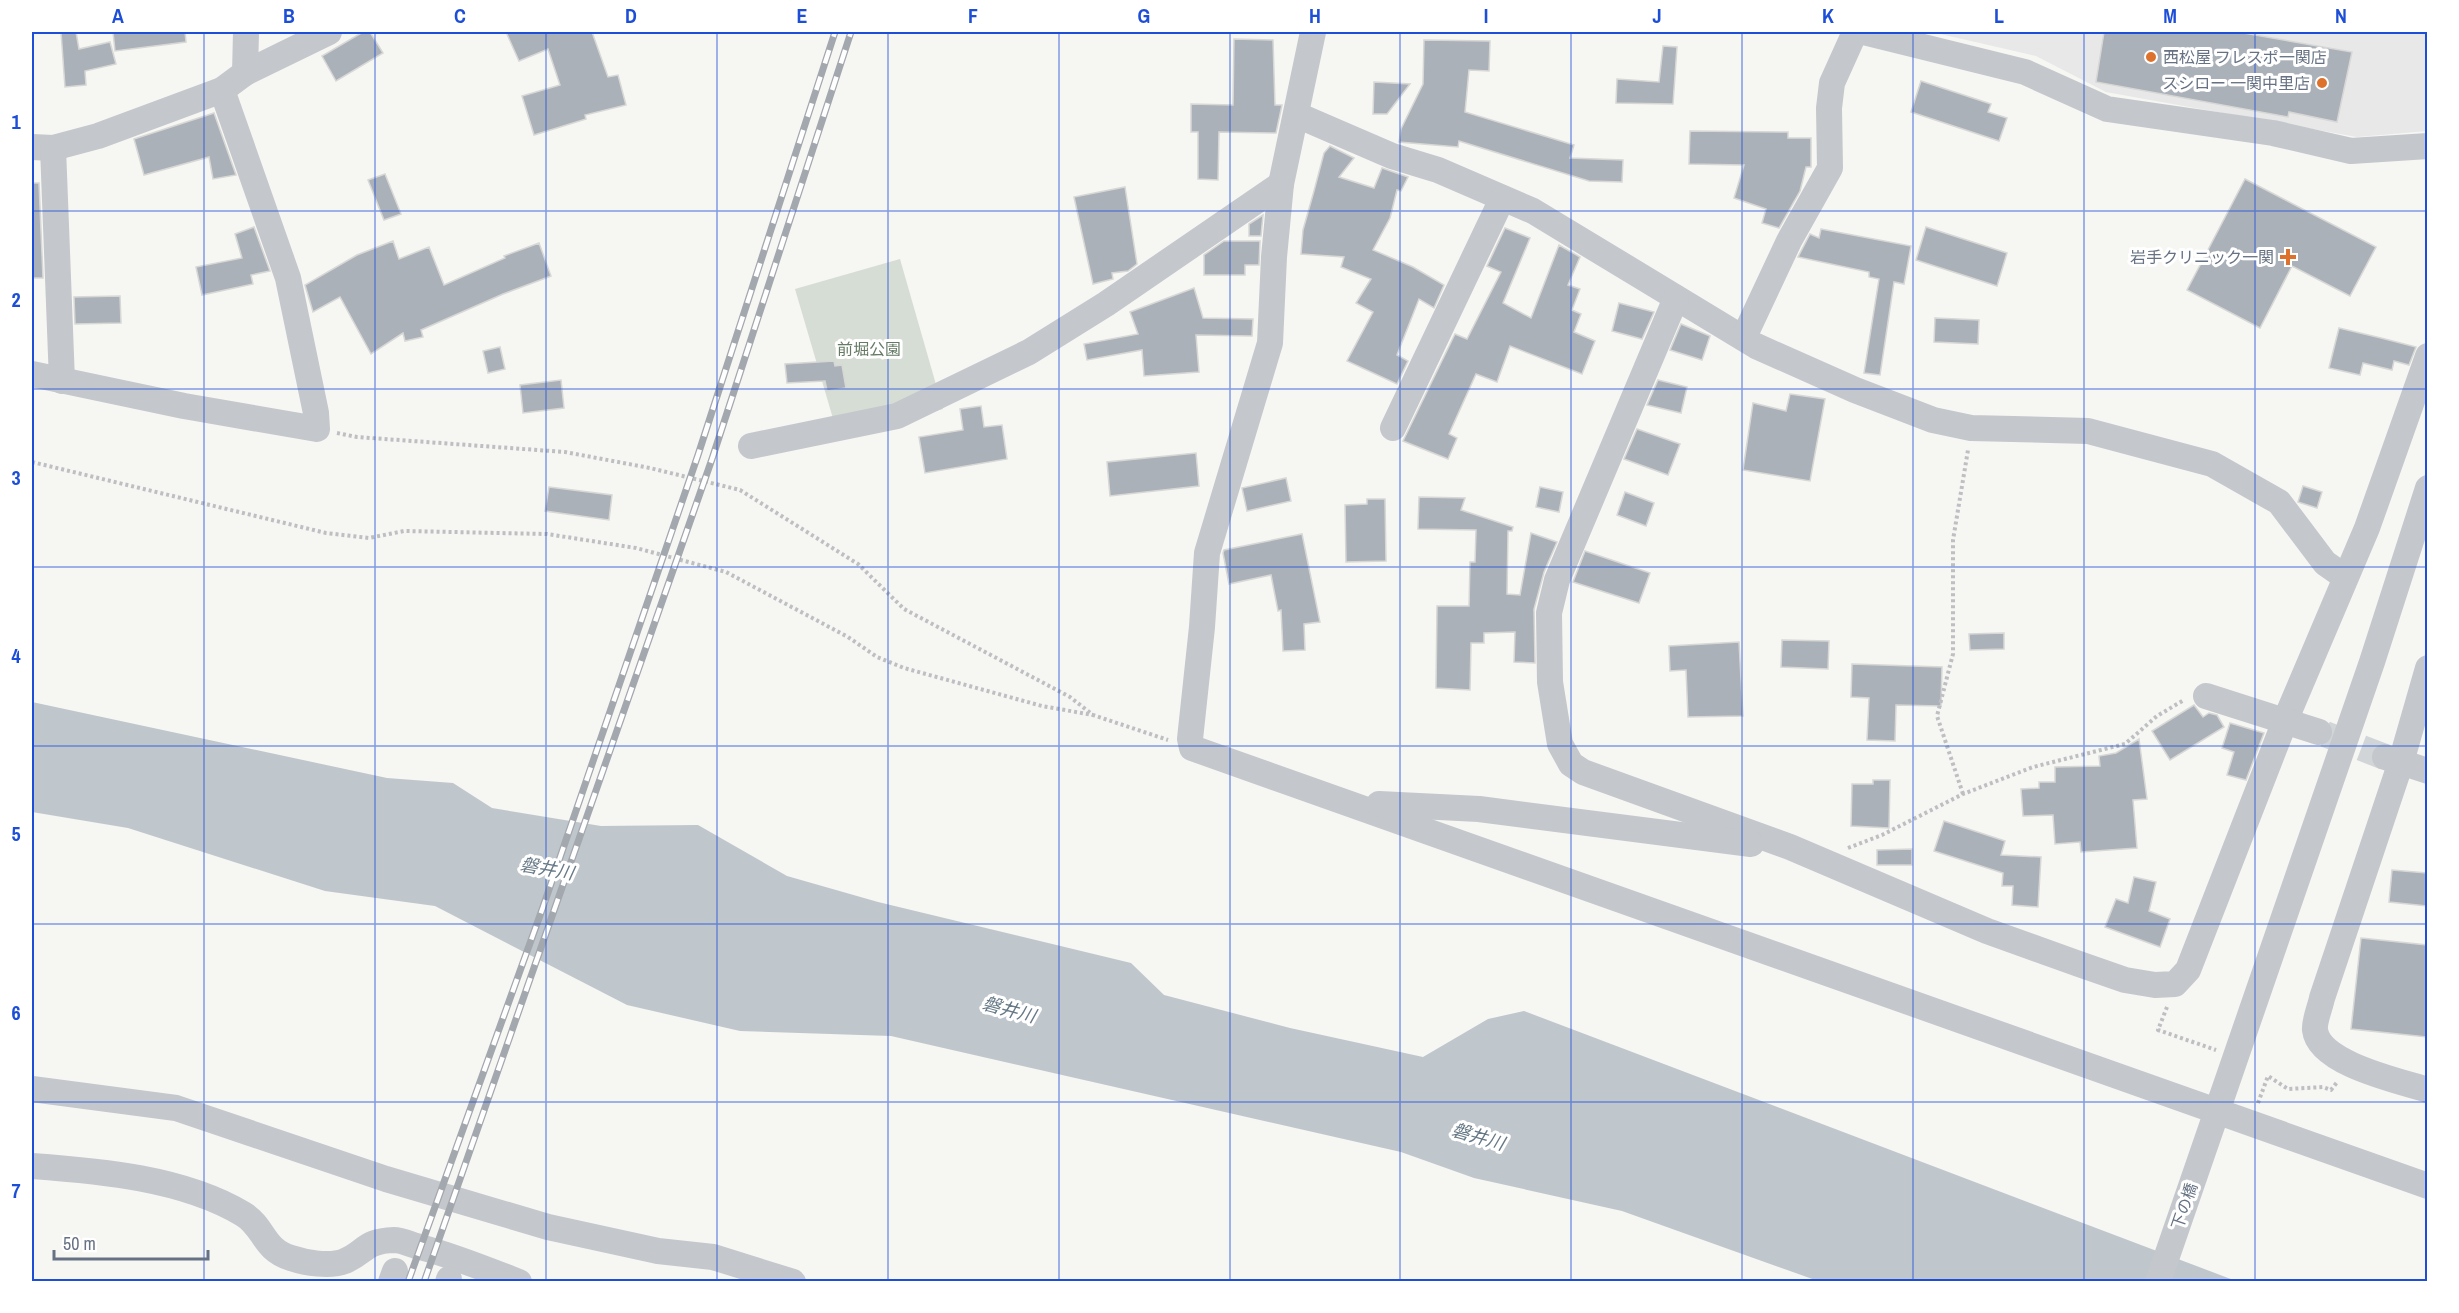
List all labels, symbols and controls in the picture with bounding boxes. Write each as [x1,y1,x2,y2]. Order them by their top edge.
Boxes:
text: A [112,2,124,29]
text: B [283,2,295,29]
text: C [454,2,466,29]
text: D [625,2,637,29]
text: E [797,2,808,29]
text: F [968,2,978,29]
text: G [1138,2,1150,29]
text: H [1309,2,1321,29]
text: I [1484,2,1488,29]
text: J [1652,2,1662,29]
text: K [1822,2,1834,29]
text: L [1994,2,2004,29]
text: M [2163,2,2177,29]
text: N [2335,2,2347,29]
place label: 西松屋 フレスポ一関店 [2163,46,2327,68]
marker: 西松屋 フレスポ一関店 [2144,50,2158,64]
place label: スシロー 一関中里店 [2162,72,2310,94]
marker: スシロー 一関中里店 [2315,76,2329,90]
text: 1 [11,108,21,135]
place label: 岩手クリニック一関 [2130,246,2274,268]
marker: 岩手クリニック一関 [2279,248,2297,266]
text: 2 [11,286,21,313]
park label: 前堀公園 [837,338,901,360]
text: 3 [11,464,21,491]
text: 4 [11,642,21,669]
text: 5 [11,820,21,847]
water label: 磐井川 [518,852,578,886]
water label: 磐井川 [980,990,1040,1029]
text: 6 [11,999,21,1026]
water label: 磐井川 [1449,1117,1509,1157]
text: 7 [11,1177,21,1204]
street label: 下の橋 [2166,1180,2202,1232]
scale bar [54,1223,208,1261]
text: 50 m [63,1231,96,1256]

